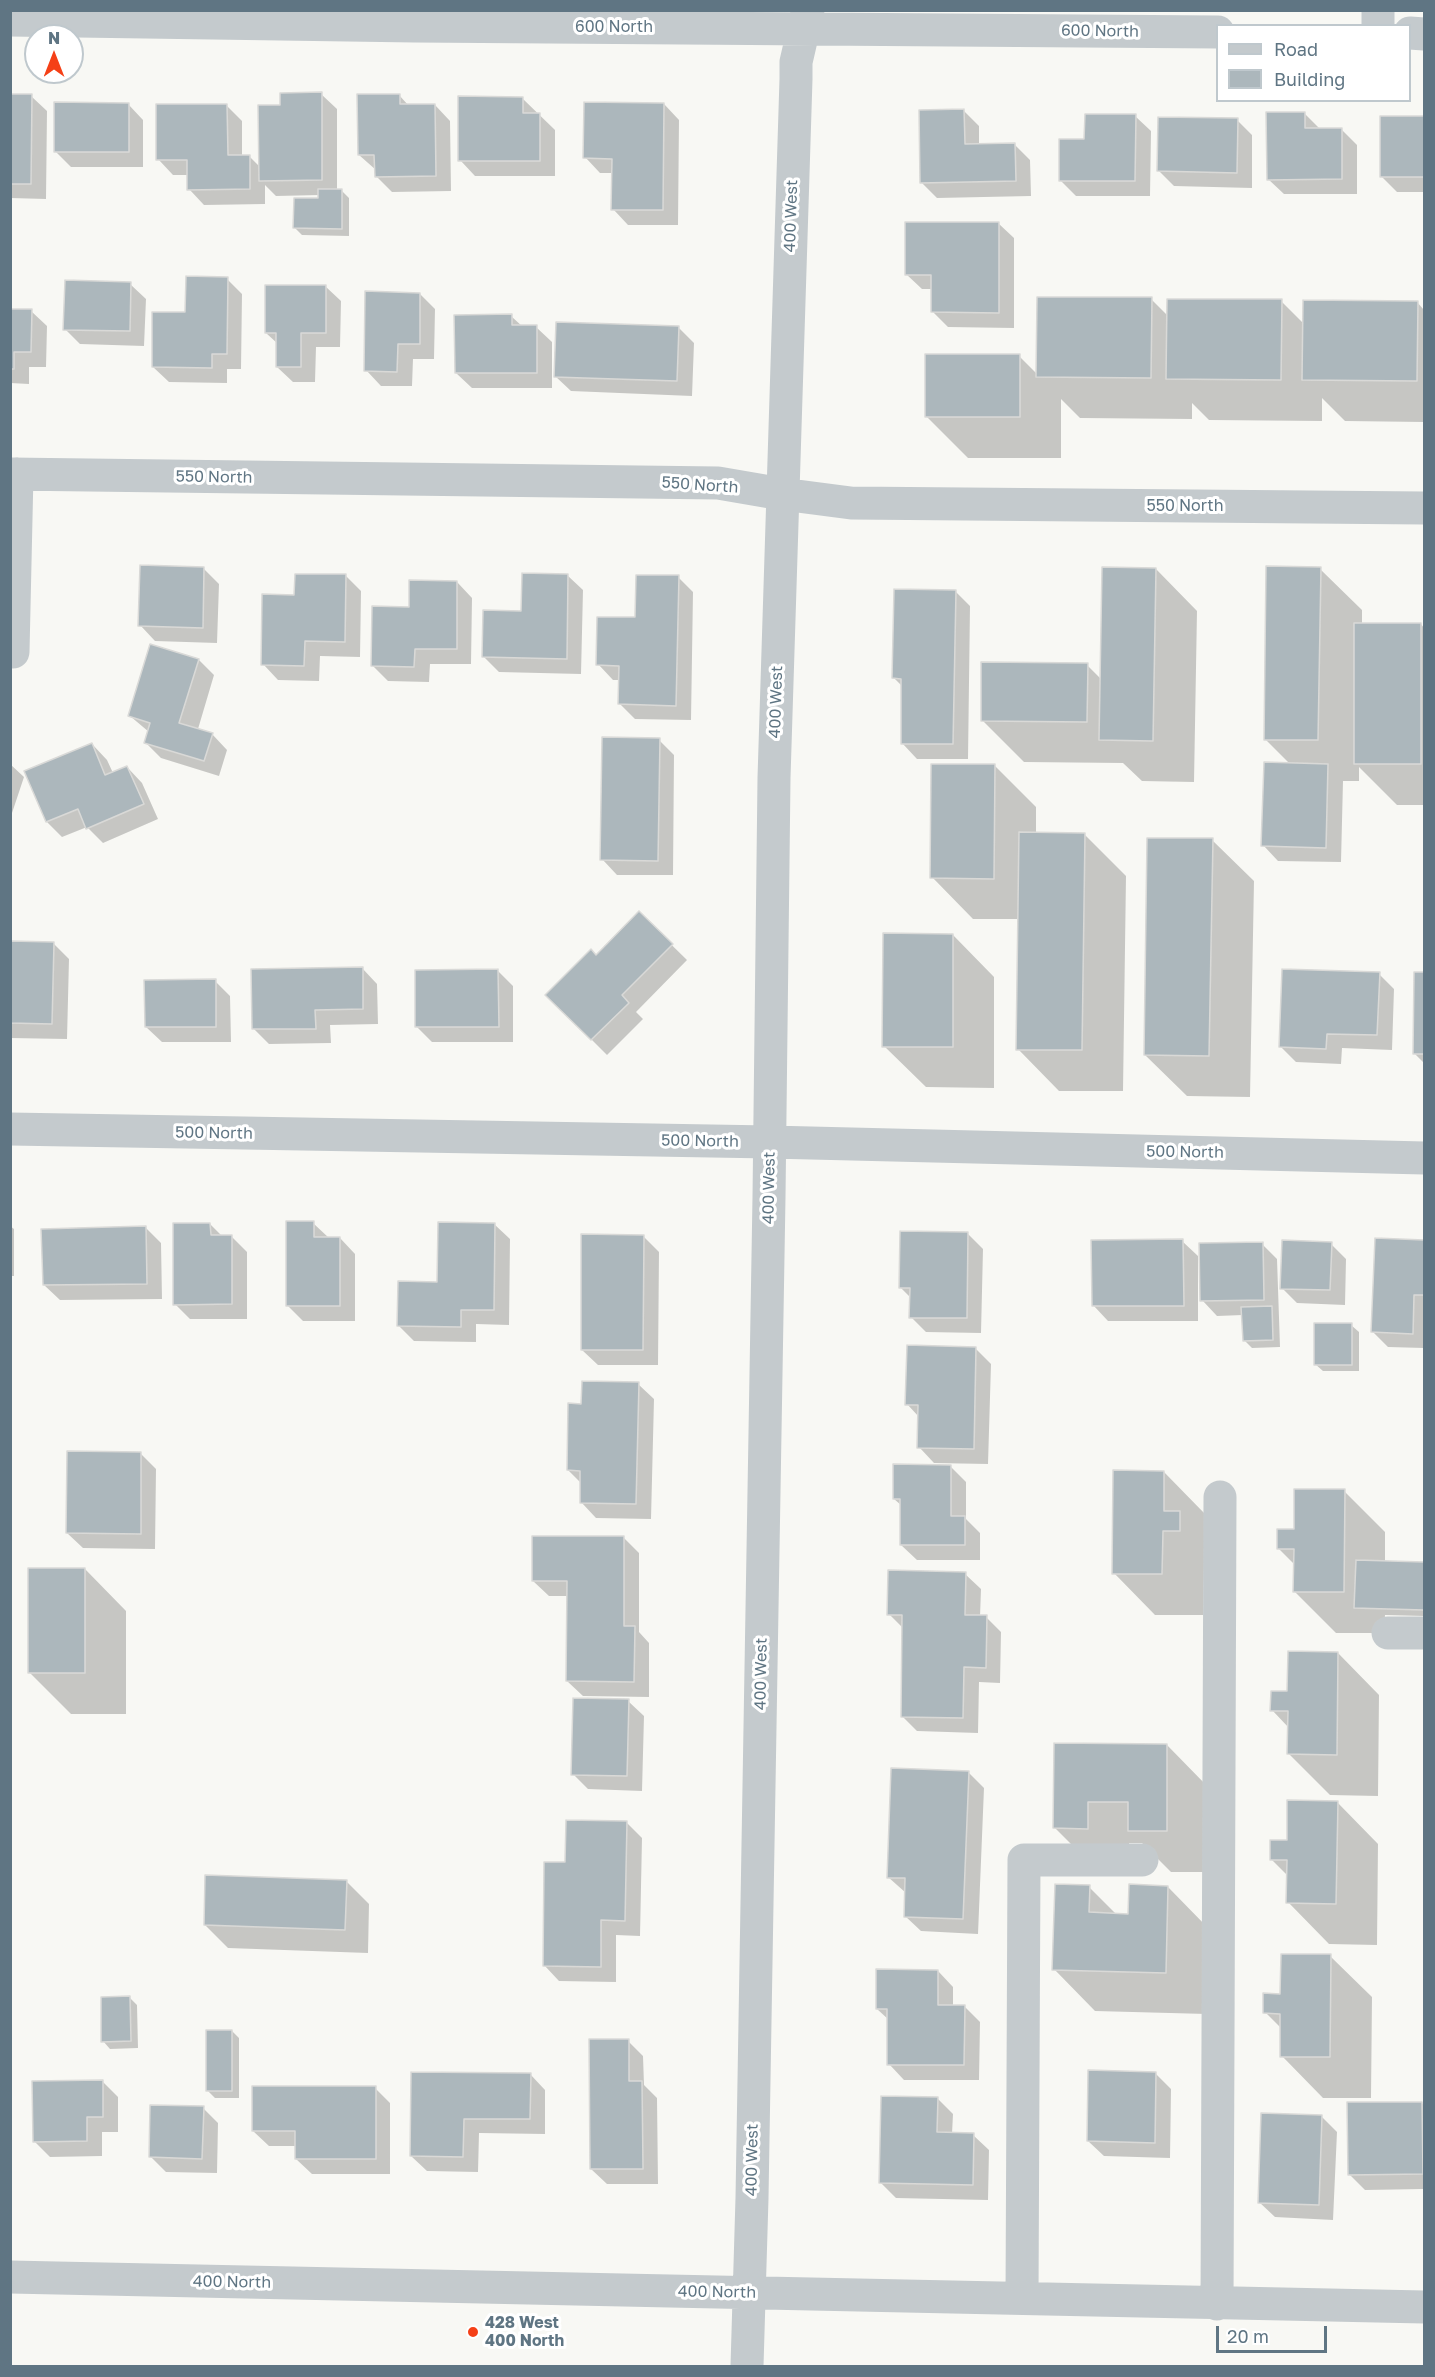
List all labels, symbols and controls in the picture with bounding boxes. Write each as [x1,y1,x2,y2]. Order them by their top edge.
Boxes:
street label: 600 North [575,17,653,37]
street label: 600 North [1061,21,1139,41]
north arrow [24,24,84,84]
legend [1216,24,1411,102]
text: N [48,28,60,48]
text: Road [1274,38,1318,60]
text: Building [1274,68,1345,90]
street label: 400 West [780,179,802,253]
street label: 550 North [175,467,253,487]
street label: 550 North [661,473,739,497]
street label: 550 North [1146,496,1224,516]
street label: 400 West [765,665,787,739]
street label: 500 North [175,1123,253,1143]
street label: 500 North [661,1131,739,1151]
street label: 500 North [1146,1142,1224,1162]
street label: 400 West [759,1152,779,1224]
street label: 400 West [751,1638,771,1710]
street label: 400 West [742,2124,762,2196]
street label: 400 North [193,2272,271,2292]
street label: 400 North [678,2282,756,2302]
place label: 428 West 400 North [485,2313,564,2351]
scale bar [1219,2314,1330,2352]
marker: 428 West 400 North [466,2325,480,2339]
text: 20 m [1227,2325,1269,2347]

